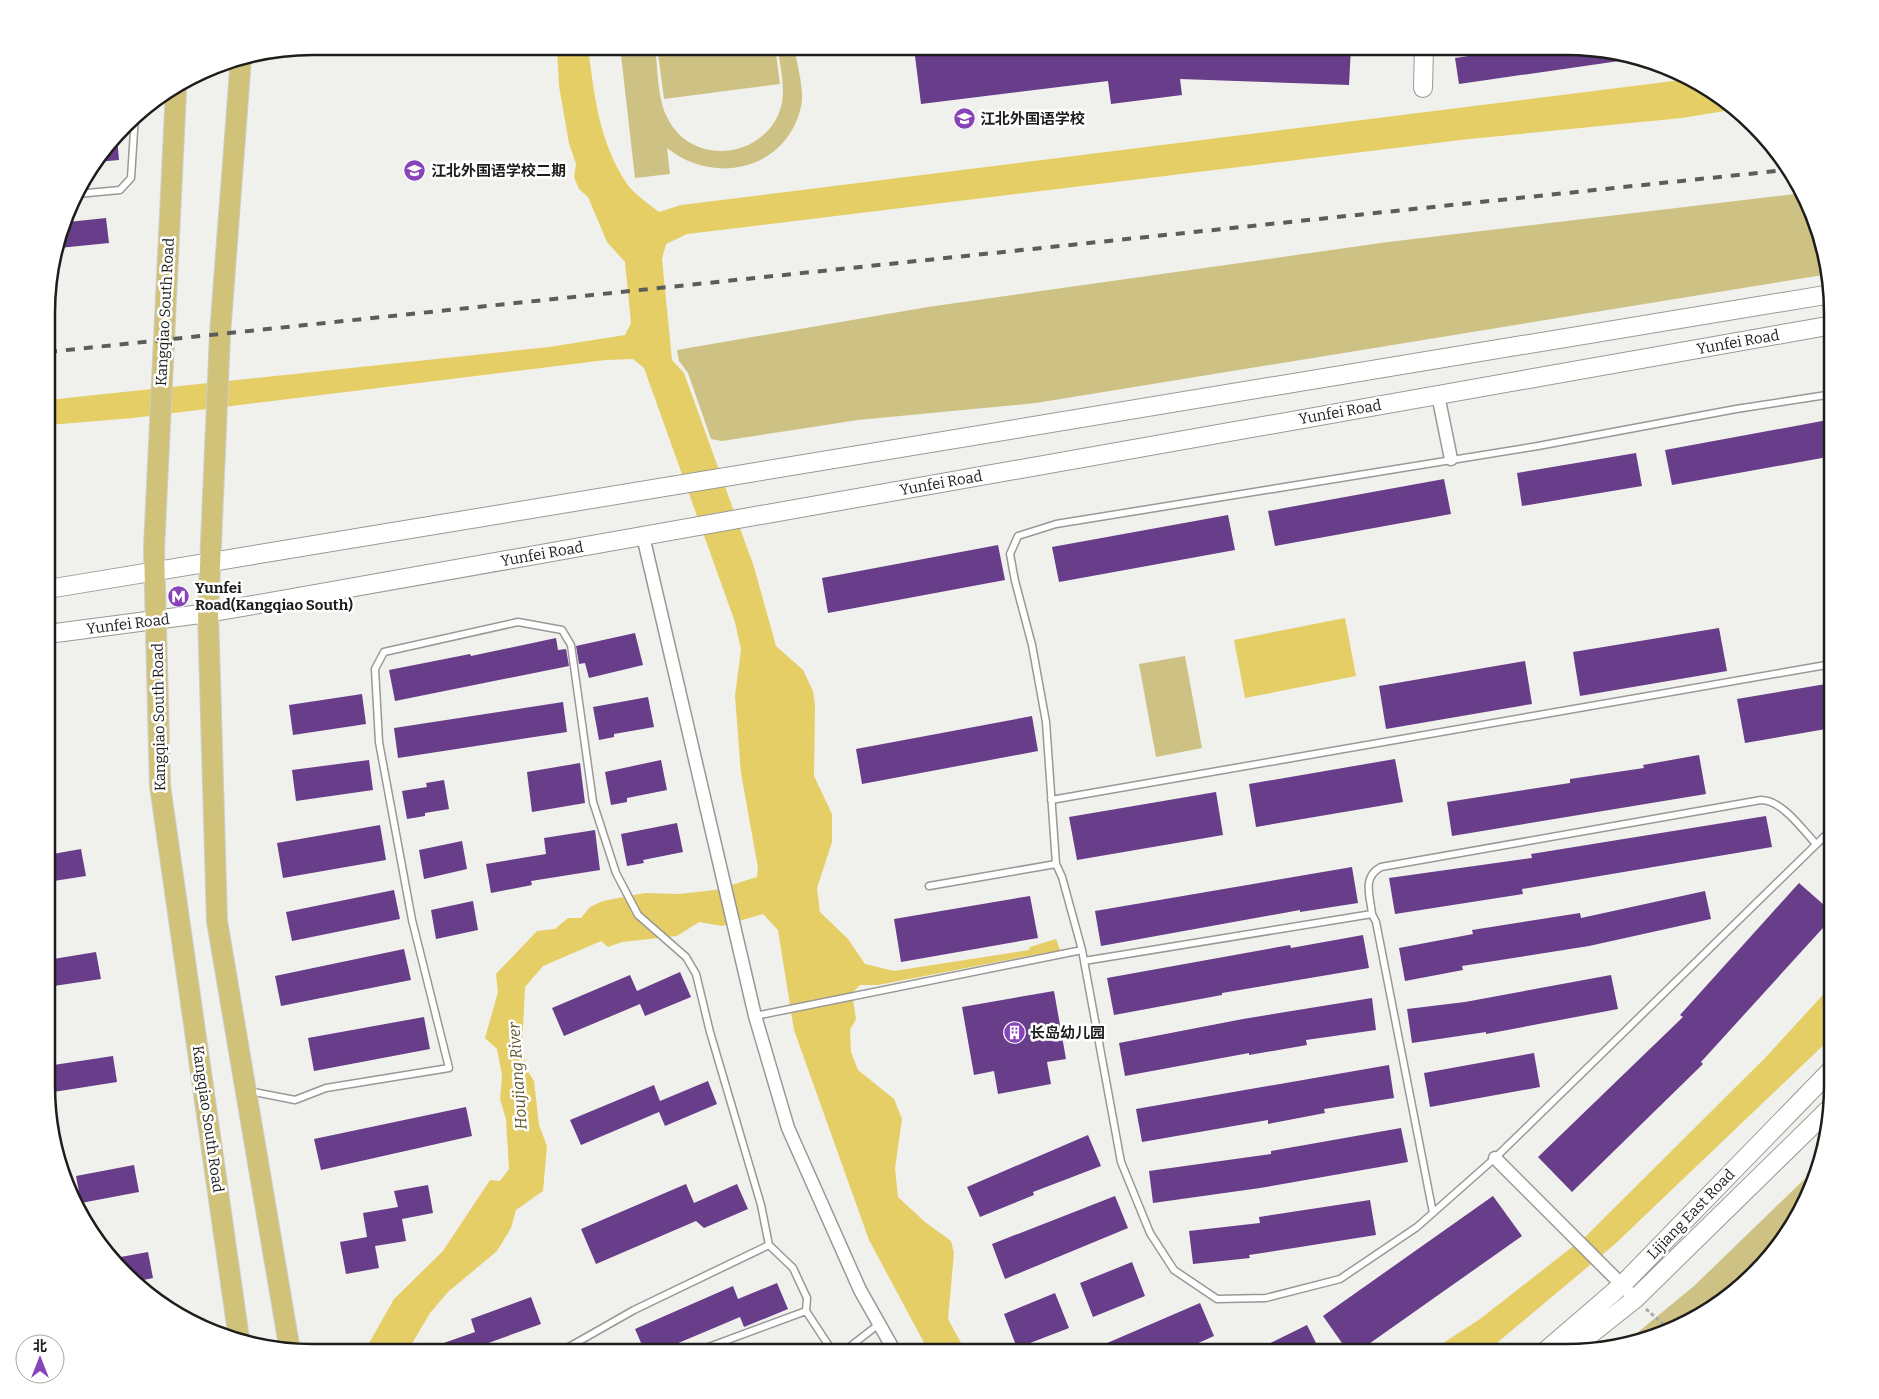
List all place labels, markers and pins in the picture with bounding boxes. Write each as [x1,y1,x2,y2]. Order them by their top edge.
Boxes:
school or university icon: 江北外国语学校 [952,107,976,131]
place label: 江北外国语学校 [980,110,1085,128]
school or university icon: 江北外国语学校二期 [403,159,427,183]
place label: 江北外国语学校二期 [431,162,566,180]
place label: Yunfei Road(Kangqiao South) [195,579,353,614]
metro station icon: Yunfei Road(Kangqiao South) [167,585,191,609]
building icon: 长岛幼儿园 [1002,1021,1026,1045]
place label: 长岛幼儿园 [1030,1024,1105,1042]

